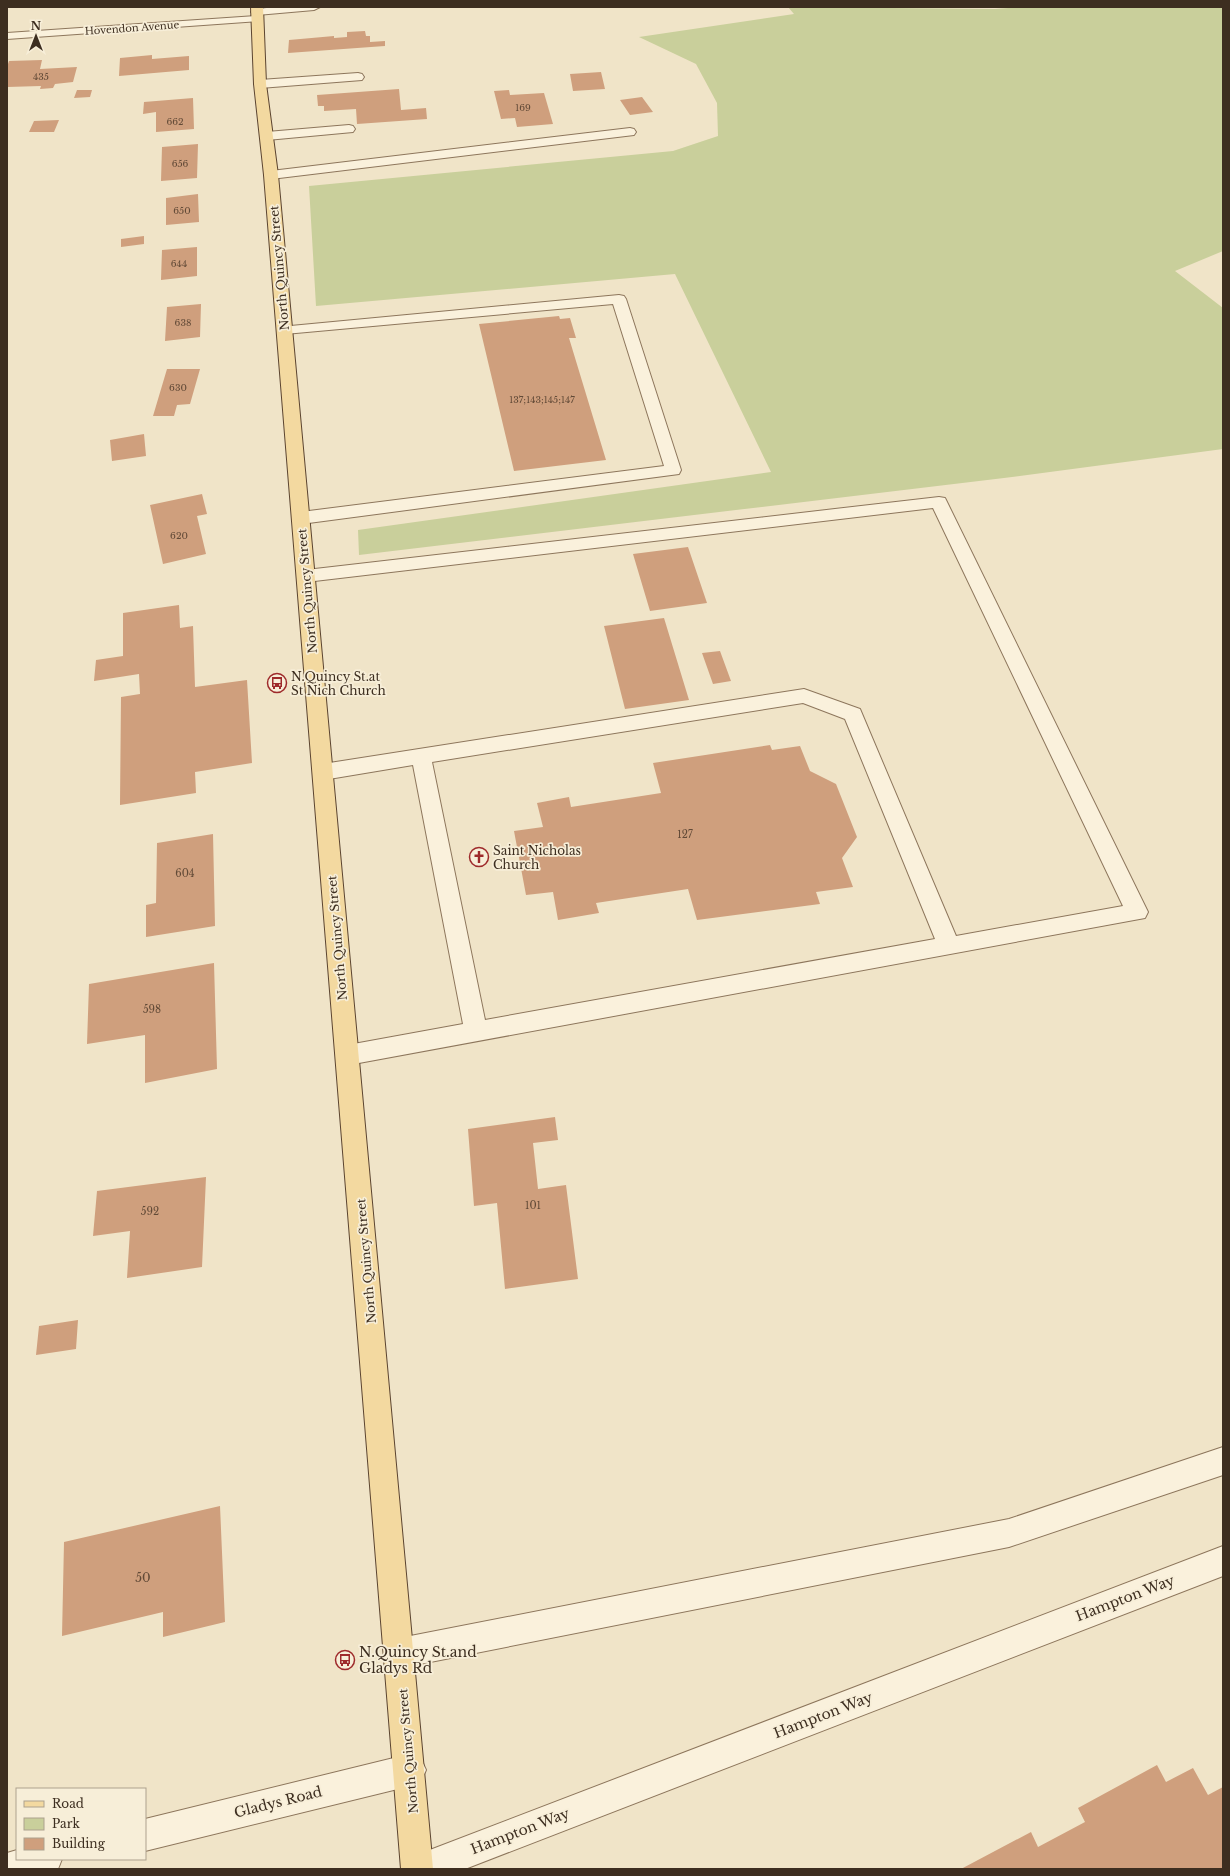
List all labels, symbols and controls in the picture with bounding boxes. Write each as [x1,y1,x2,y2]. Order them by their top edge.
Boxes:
north arrow [16,16,56,56]
street label: Hovendon Avenue [84,18,180,38]
text: N [31,19,42,33]
house number: 435 [33,71,49,82]
house number: 169 [515,102,531,113]
house number: 662 [166,116,184,127]
house number: 656 [172,158,189,169]
street label: North Quincy Street [266,204,292,331]
house number: 650 [173,205,191,216]
house number: 644 [171,258,187,269]
house number: 638 [175,317,191,328]
house number: 630 [169,382,187,393]
house number: 137;143;145;147 [509,394,575,405]
street label: North Quincy Street [294,527,320,654]
house number: 620 [170,530,188,541]
place label: N.Quincy St.at St Nich Church [291,669,386,698]
bus stop icon: N.Quincy St.at St Nich Church [266,672,288,694]
house number: 127 [677,828,694,841]
place label: Saint Nicholas Church [493,843,581,872]
church icon: Saint Nicholas Church [468,846,490,868]
house number: 604 [175,867,195,880]
street label: North Quincy Street [324,874,350,1001]
house number: 598 [143,1003,161,1016]
street label: North Quincy Street [353,1197,379,1324]
house number: 101 [525,1199,541,1212]
house number: 592 [141,1205,159,1218]
house number: 50 [135,1570,151,1585]
street label: Hampton Way [1073,1571,1177,1625]
place label: N.Quincy St.and Gladys Rd [359,1643,477,1677]
bus stop icon: N.Quincy St.and Gladys Rd [334,1649,356,1671]
street label: North Quincy Street [395,1687,421,1814]
street label: Hampton Way [771,1688,875,1742]
street label: Gladys Road [232,1782,324,1822]
legend [16,1788,146,1860]
text: Road [52,1796,84,1811]
street label: Hampton Way [468,1804,572,1858]
text: Park [52,1816,80,1831]
text: Building [52,1836,106,1851]

